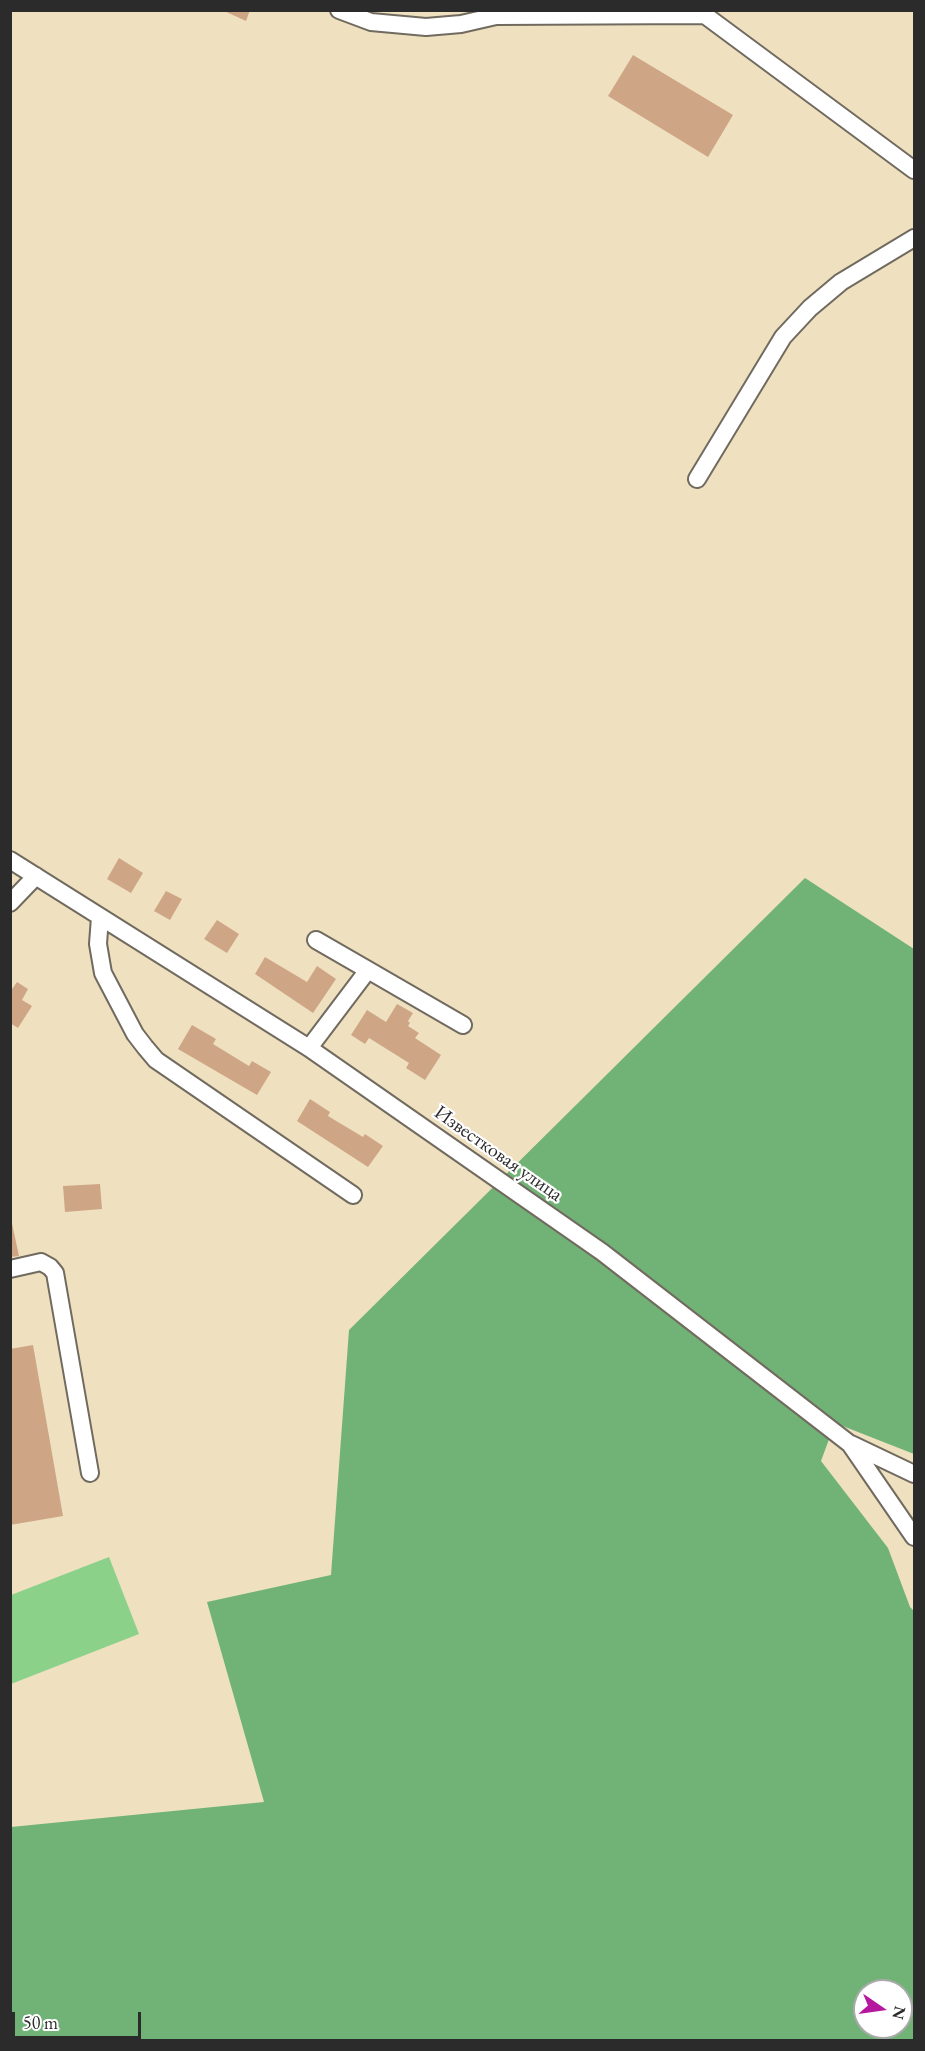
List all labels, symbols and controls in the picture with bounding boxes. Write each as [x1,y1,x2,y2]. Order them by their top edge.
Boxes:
street label: Известковая улица [429,1101,567,1207]
north arrow [853,1979,913,2039]
scale bar [15,2000,144,2038]
text: N [887,2004,911,2021]
text: 50 m [23,2011,58,2034]

